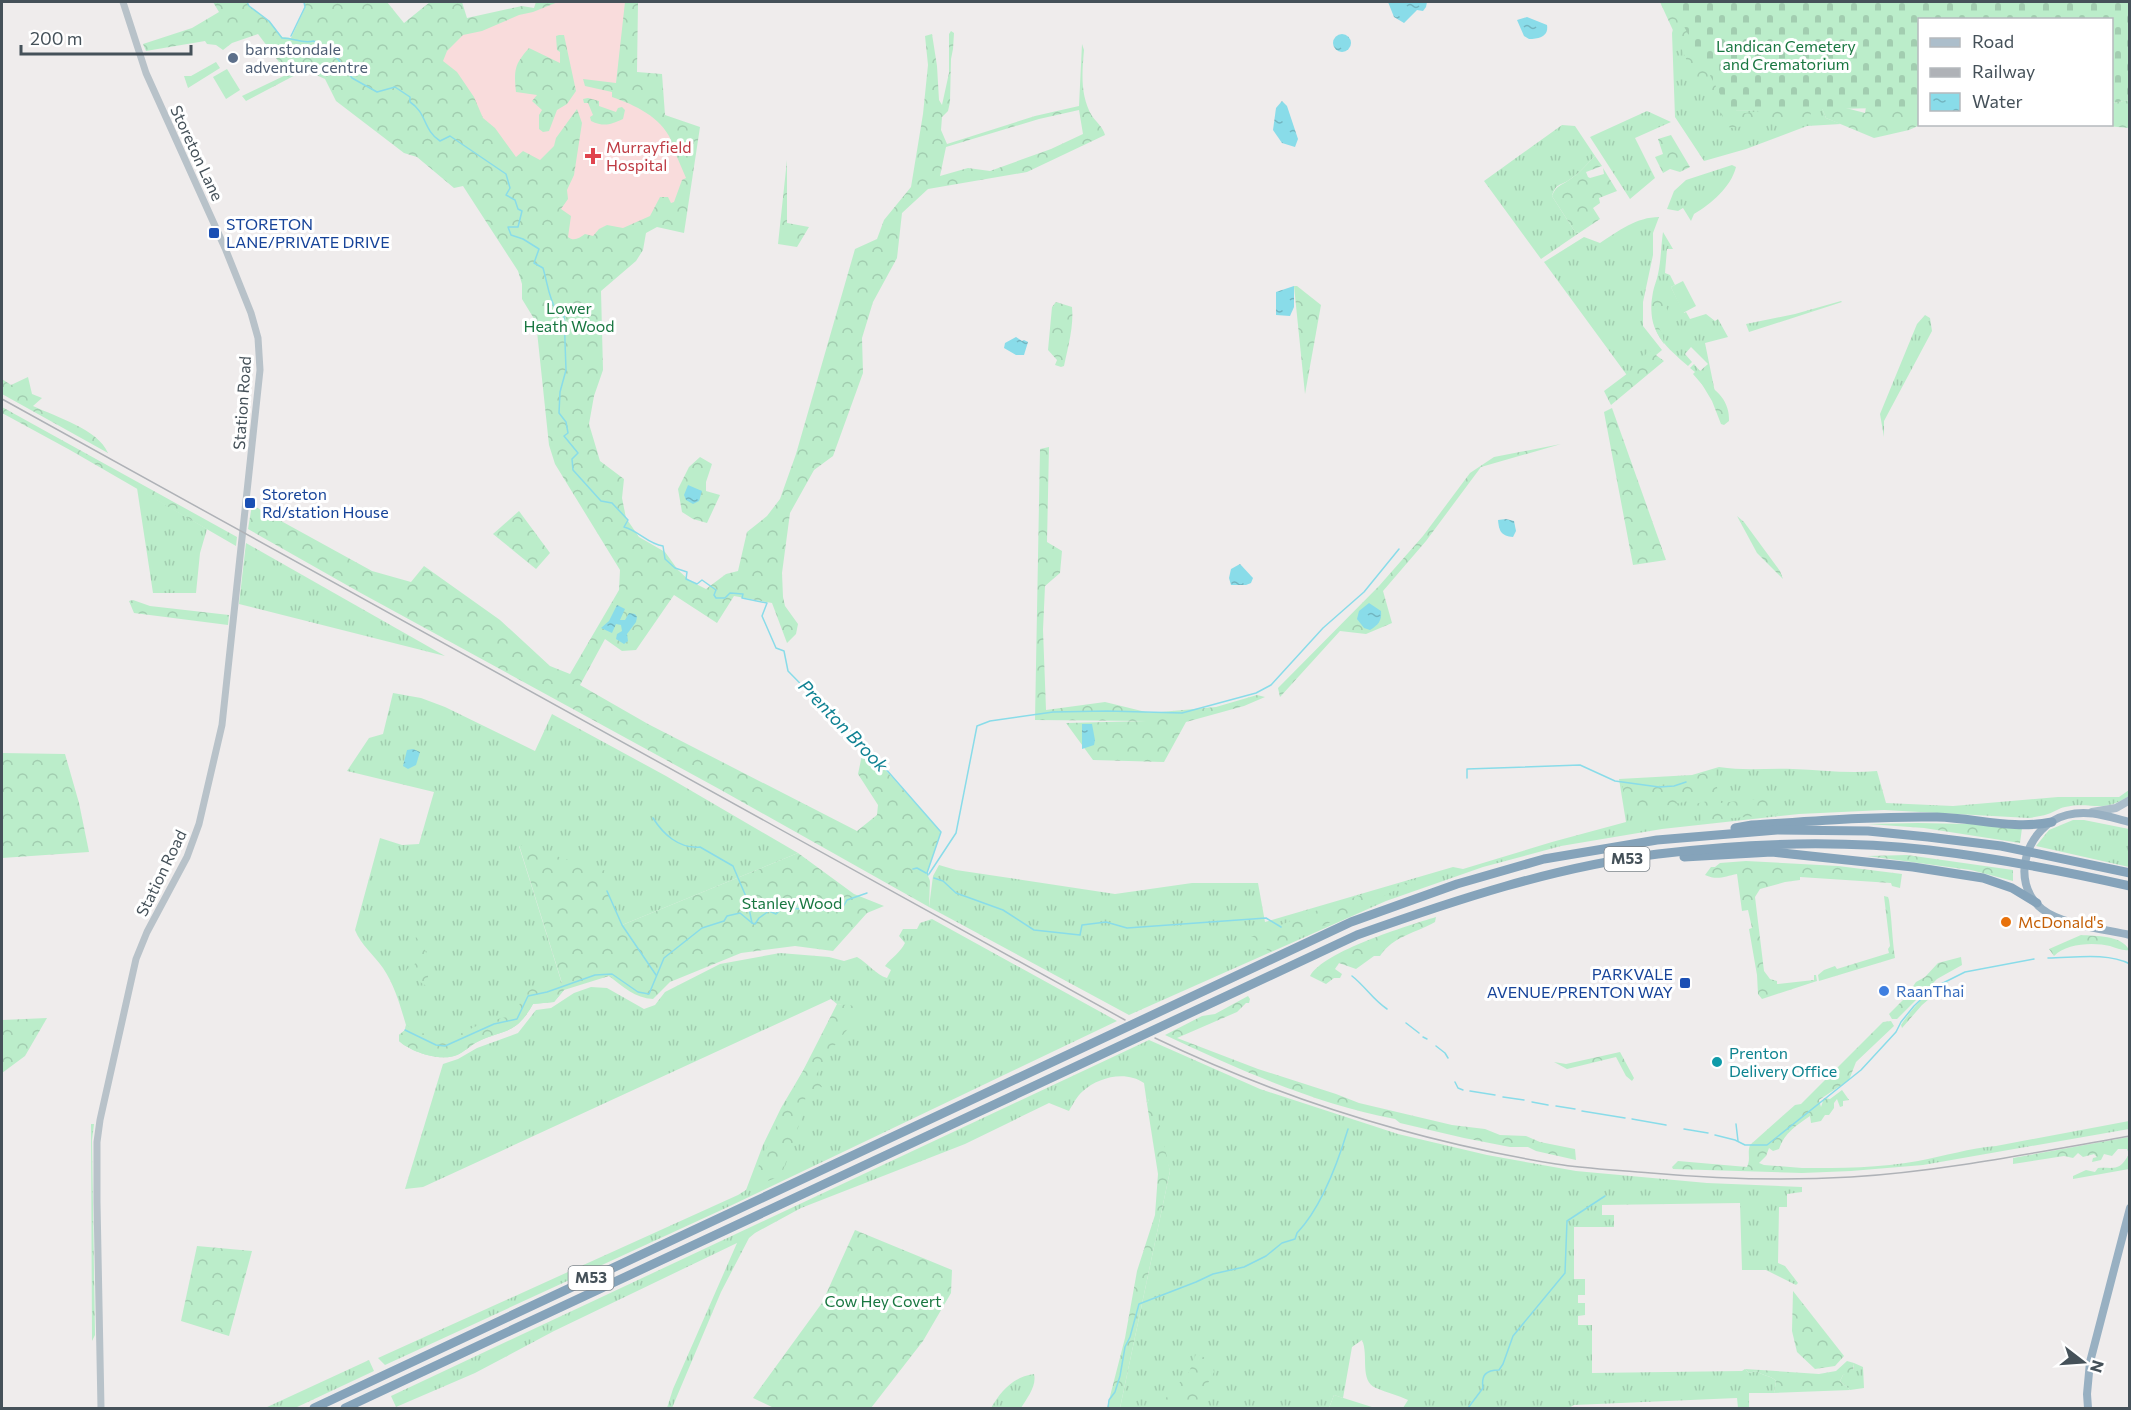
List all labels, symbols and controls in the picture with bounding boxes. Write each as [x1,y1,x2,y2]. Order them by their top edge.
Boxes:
scale bar [21,18,190,56]
legend [1918,18,2113,126]
text: 200 m [30,27,83,49]
text: Road [1972,30,2014,52]
park label: Landican Cemetery and Crematorium [1716,36,1856,73]
place label: barnstondale adventure centre [245,39,368,76]
marker: barnstondale adventure centre [226,51,240,65]
text: Railway [1972,60,2035,82]
text: Water [1972,90,2023,112]
street label: Storeton Lane [167,102,228,203]
place label: Murrayfield Hospital [606,137,691,174]
marker: Murrayfield Hospital [584,147,602,165]
place label: STORETON LANE/PRIVATE DRIVE [226,214,390,251]
marker: STORETON LANE/PRIVATE DRIVE [207,226,221,240]
park label: Lower Heath Wood [523,298,615,335]
street label: Station Road [229,355,254,451]
place label: Storeton Rd/station House [262,484,389,521]
marker: Storeton Rd/station House [243,496,257,510]
water label: Prenton Brook [794,675,894,777]
street label: Station Road [131,826,190,919]
road number: M53 [1604,847,1650,871]
park label: Stanley Wood [742,893,842,912]
place label: McDonald's [2018,912,2104,931]
marker: McDonald's [1999,915,2013,929]
place label: PARKVALE AVENUE/PRENTON WAY [1487,964,1674,1001]
marker: PARKVALE AVENUE/PRENTON WAY [1678,976,1692,990]
place label: RaanThai [1896,981,1964,1000]
marker: RaanThai [1877,984,1891,998]
place label: Prenton Delivery Office [1729,1043,1837,1080]
marker: Prenton Delivery Office [1710,1055,1724,1069]
road number: M53 [568,1266,614,1290]
park label: Cow Hey Covert [824,1291,942,1310]
north arrow [2053,1332,2113,1392]
text: N [2087,1358,2109,1375]

